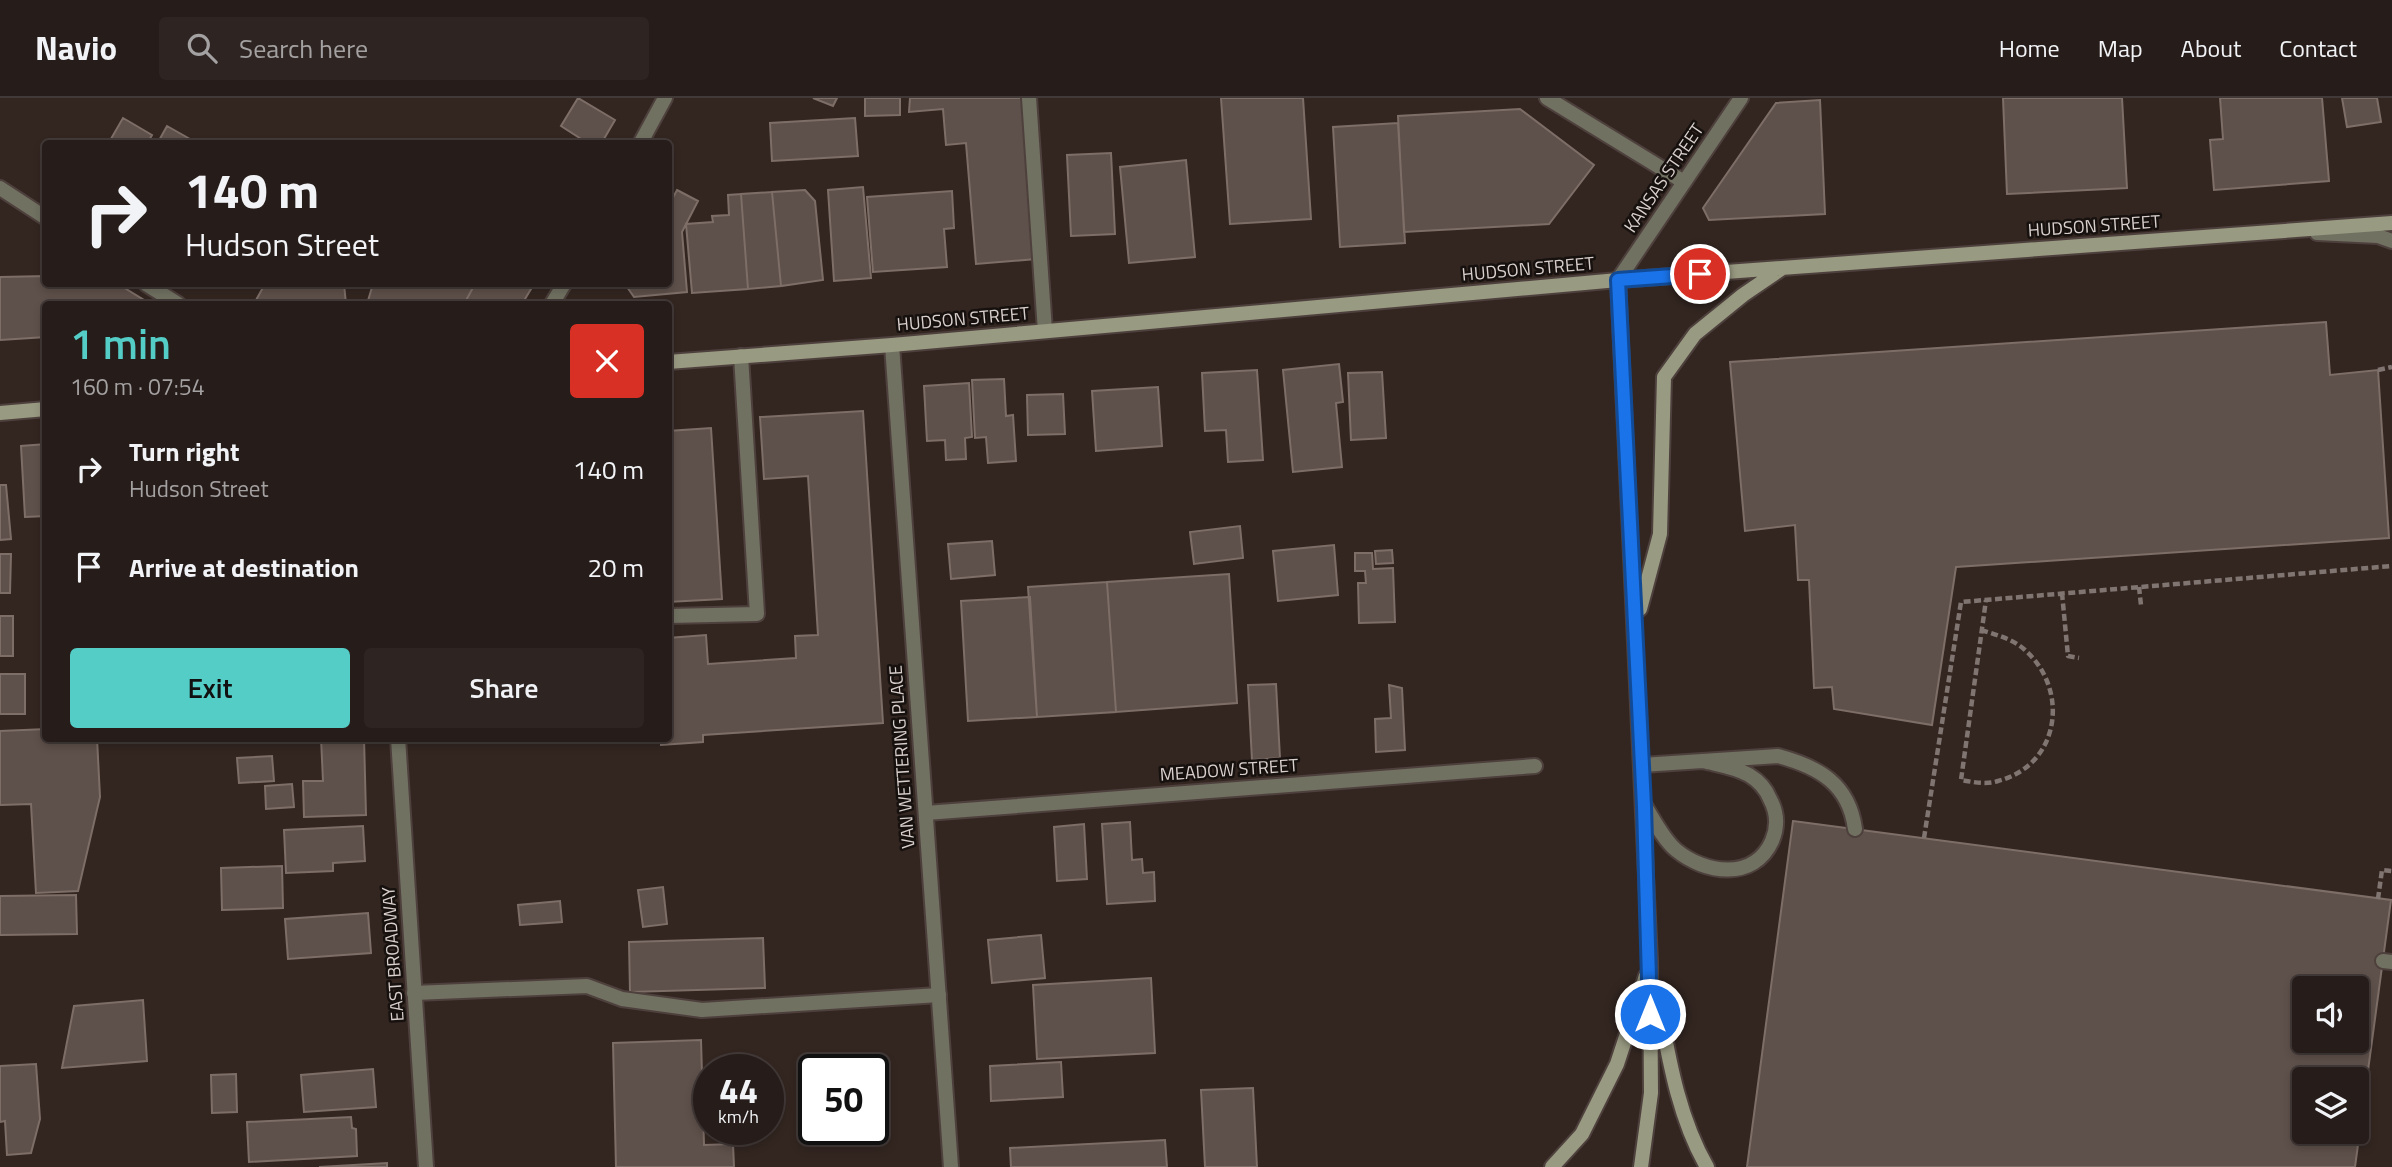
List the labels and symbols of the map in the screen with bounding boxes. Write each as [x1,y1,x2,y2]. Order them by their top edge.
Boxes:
street label: KANSAS STREET [1617,117,1711,238]
street label: HUDSON STREET [2027,207,2162,244]
pin [1670,244,1730,304]
street label: HUDSON STREET [1461,249,1596,288]
street label: HUDSON STREET [896,299,1031,338]
street label: VAN WETTERING PLACE [882,664,921,850]
street label: MEADOW STREET [1159,751,1300,788]
street label: EAST BROADWAY [374,885,411,1022]
position arrow [1613,977,1687,1051]
speed limit sign: 50 [798,1054,889,1145]

